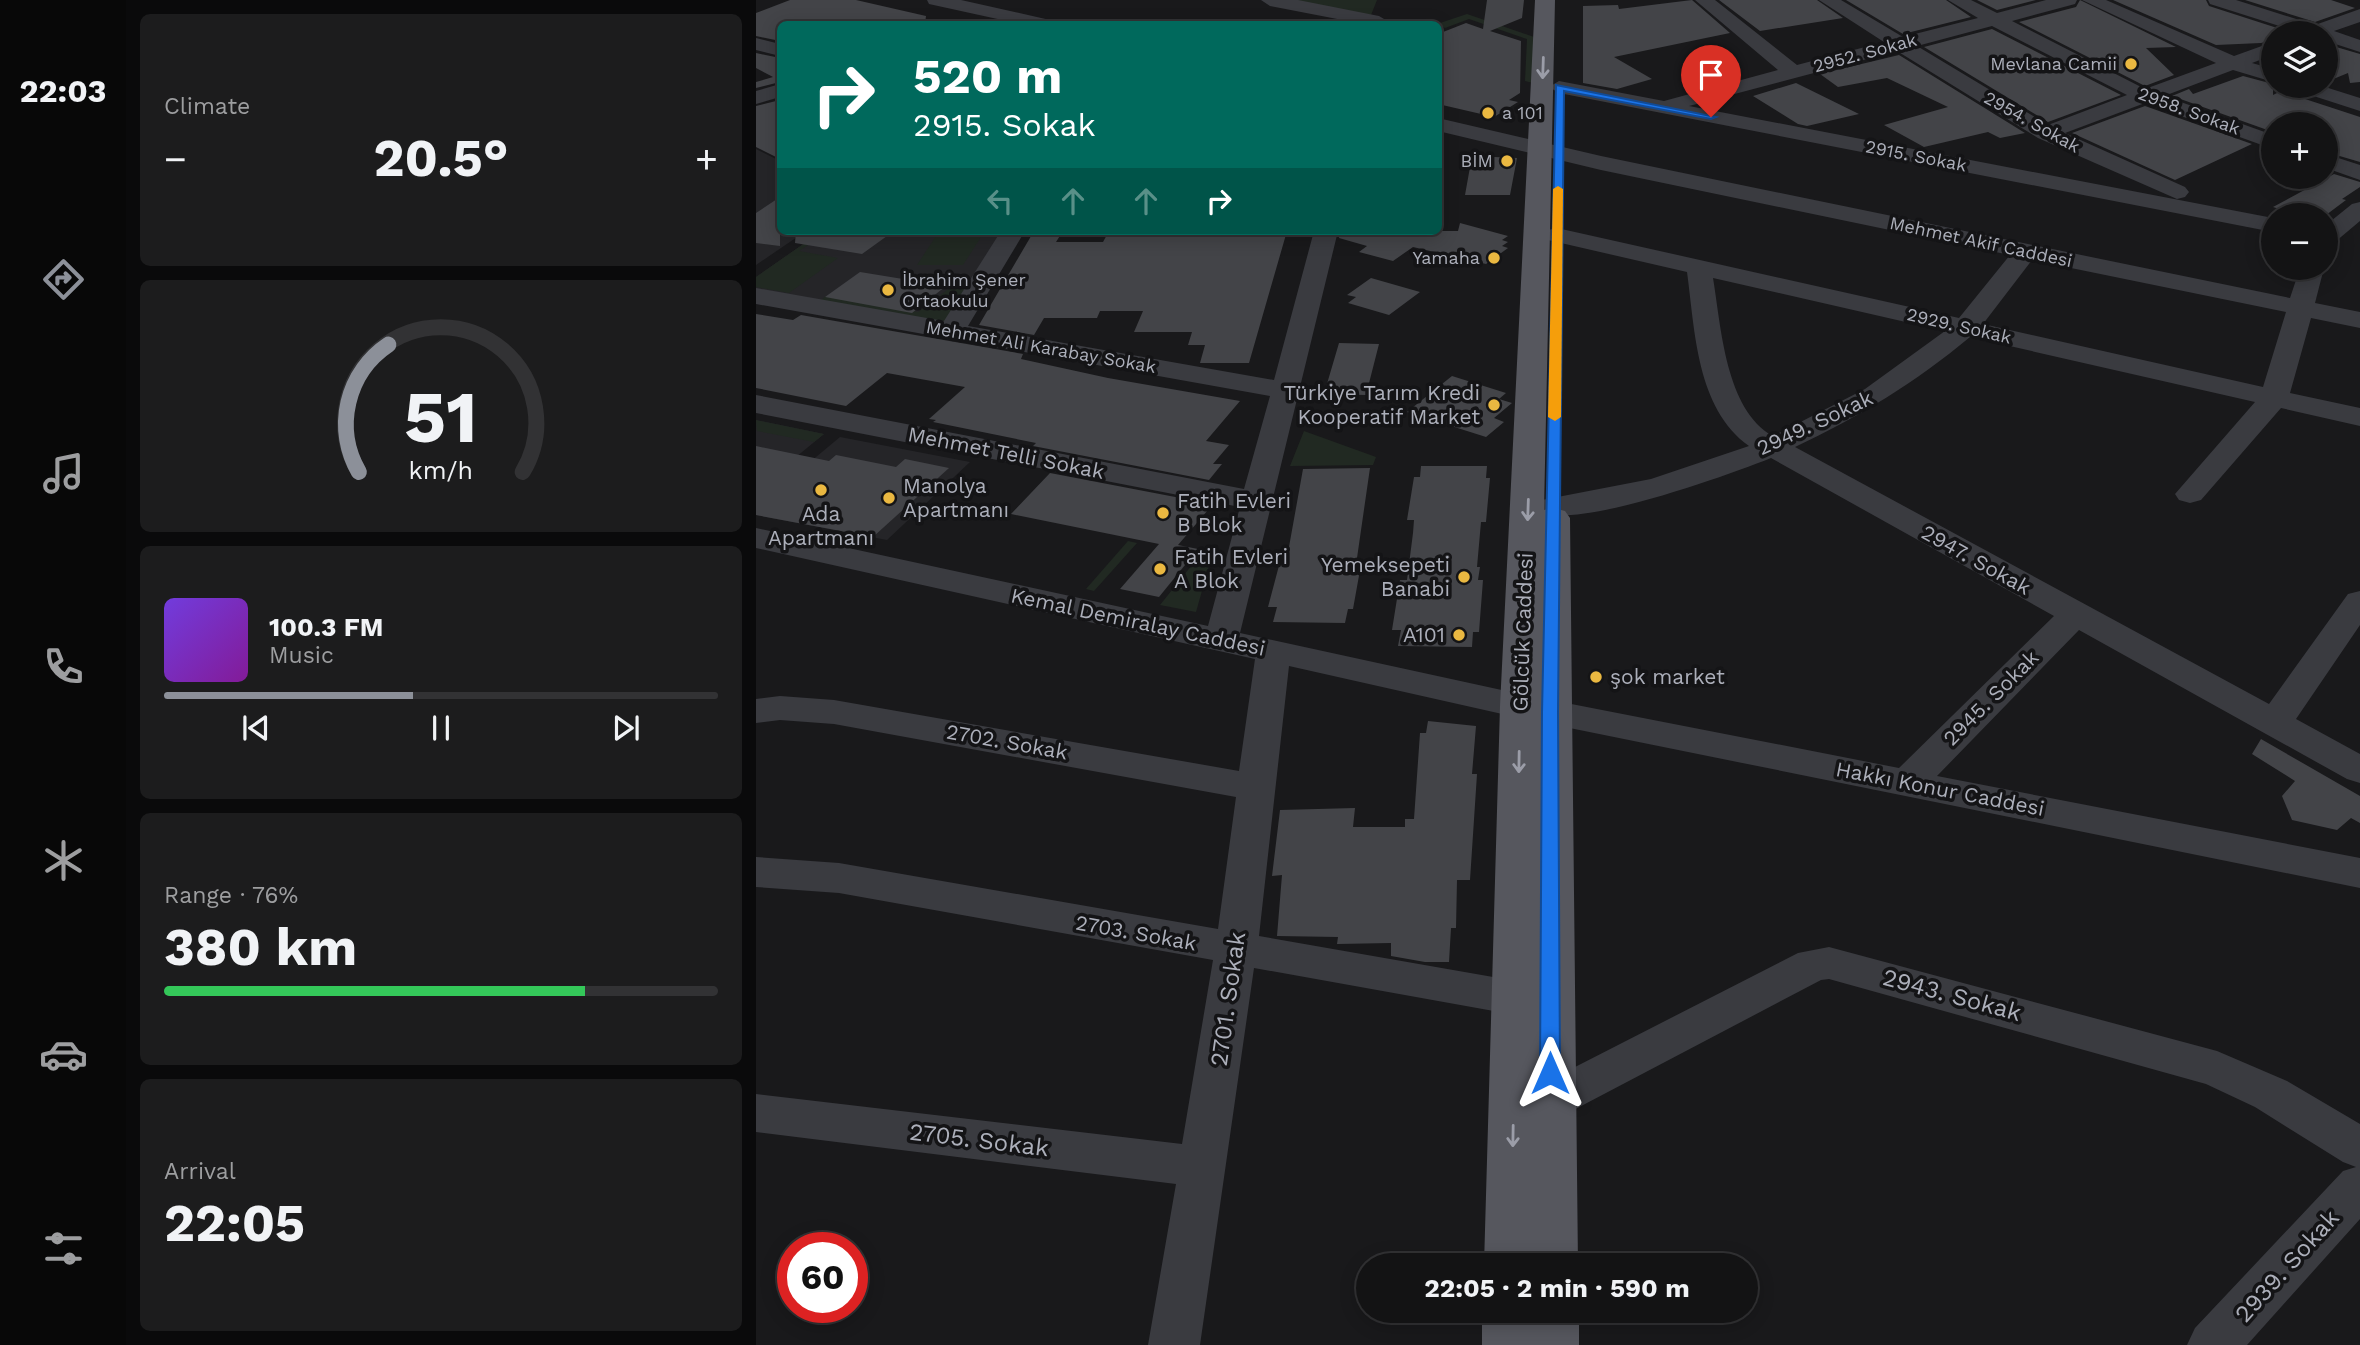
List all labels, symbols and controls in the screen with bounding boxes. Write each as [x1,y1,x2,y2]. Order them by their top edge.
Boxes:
map controls [2261,21,2338,280]
button: layers [2261,21,2338,98]
street label: 2952. Sokak [1811,29,1919,76]
pin [1681,45,1741,117]
text: 520 m [913,47,1062,105]
icon: right [798,49,889,140]
place label: Mevlana Camii [1990,53,2117,74]
one-way arrow [1536,56,1549,79]
icon: arrive [1692,56,1730,94]
marker: Mevlana Camii [2123,56,2139,72]
text: 22:03 [19,72,107,110]
street label: 2958. Sokak [2135,82,2243,139]
street label: 2954. Sokak [1981,87,2084,157]
text: Climate [164,93,250,120]
place label: a 101 [1502,102,1543,123]
marker: a 101 [1480,105,1496,121]
text: 2915. Sokak [913,106,1096,144]
button: + [2261,112,2338,189]
text: 20.5° [373,128,509,189]
street label: 2915. Sokak [1864,135,1969,176]
text: − [164,137,187,181]
text: + [695,137,718,181]
place label: BİM [1461,150,1493,171]
marker: BİM [1499,153,1515,169]
icon: left [981,182,1019,220]
icon: ahead [1054,182,1092,220]
icon: ahead [1127,182,1165,220]
icon: right [1200,182,1238,220]
button: − [2261,203,2338,280]
street label: Mehmet Akif Caddesi [1888,212,2074,271]
place label: Yamaha [1412,247,1480,268]
marker: Yamaha [1486,250,1502,266]
icon: directions [39,255,88,304]
place label: İbrahim Şener Ortaokulu [902,269,1026,311]
marker: İbrahim Şener Ortaokulu [880,282,896,298]
street label: 2929. Sokak [1905,303,2013,348]
street label: Mehmet Ali Karabay Sokak [925,316,1158,377]
text: 51 [404,375,478,461]
place label: Türkiye Tarım Kredi Kooperatif Market [1283,380,1480,429]
street label: 2949. Sokak [1753,385,1877,460]
marker: Türkiye Tarım Kredi Kooperatif Market [1486,397,1502,413]
street label: Mehmet Telli Sokak [906,421,1107,484]
icon: music [39,449,88,498]
text: km/h [409,456,473,485]
place label: Manolya Apartmanı [903,473,1009,522]
marker: Ada Apartmanı [813,482,829,498]
place label: Fatih Evleri B Blok [1177,488,1291,537]
marker: Manolya Apartmanı [881,490,897,506]
one-way arrow [1521,498,1534,521]
place label: Ada Apartmanı [768,501,874,550]
marker: Fatih Evleri B Blok [1155,505,1171,521]
street label: 2947. Sokak [1917,519,2035,600]
place label: Fatih Evleri A Blok [1174,544,1288,593]
place label: Yemeksepeti Banabi [1321,552,1450,601]
street label: Gölcük Caddesi [1507,552,1538,712]
marker: Fatih Evleri A Blok [1152,561,1168,577]
marker: Yemeksepeti Banabi [1456,569,1472,585]
street label: Kemal Demiralay Caddesi [1009,582,1268,661]
text: 100.3 FM [269,612,383,642]
place label: A101 [1403,622,1445,647]
marker: A101 [1451,627,1467,643]
icon: phone [39,642,88,691]
text: Music [269,642,334,669]
street label: 2945. Sokak [1938,645,2044,751]
place label: şok market [1610,664,1725,689]
marker: şok market [1588,669,1604,685]
icon: previous [237,709,275,747]
icon: pause [422,709,460,747]
icon: next [607,709,645,747]
street label: 2702. Sokak [944,719,1070,764]
one-way arrow [1513,750,1526,773]
street label: Hakkı Konur Caddesi [1834,756,2046,821]
icon: climate [39,836,88,885]
text: Range · 76% [164,882,298,909]
street label: 2703. Sokak [1074,910,1199,955]
text: 380 km [164,917,357,978]
street label: 2701. Sokak [1205,929,1251,1068]
street label: 2943. Sokak [1880,963,2025,1027]
icon: car [39,1030,88,1079]
position arrow [1513,1036,1587,1110]
street label: 2705. Sokak [908,1118,1051,1162]
one-way arrow [1507,1124,1520,1147]
text: Arrival [164,1158,236,1185]
text: 22:05 [164,1193,305,1254]
street label: 2939. Sokak [2229,1204,2345,1328]
icon: filters [39,1224,88,1273]
speed limit sign: 60 [777,1232,868,1323]
text: 22:05 · 2 min · 590 m [1424,1273,1690,1303]

